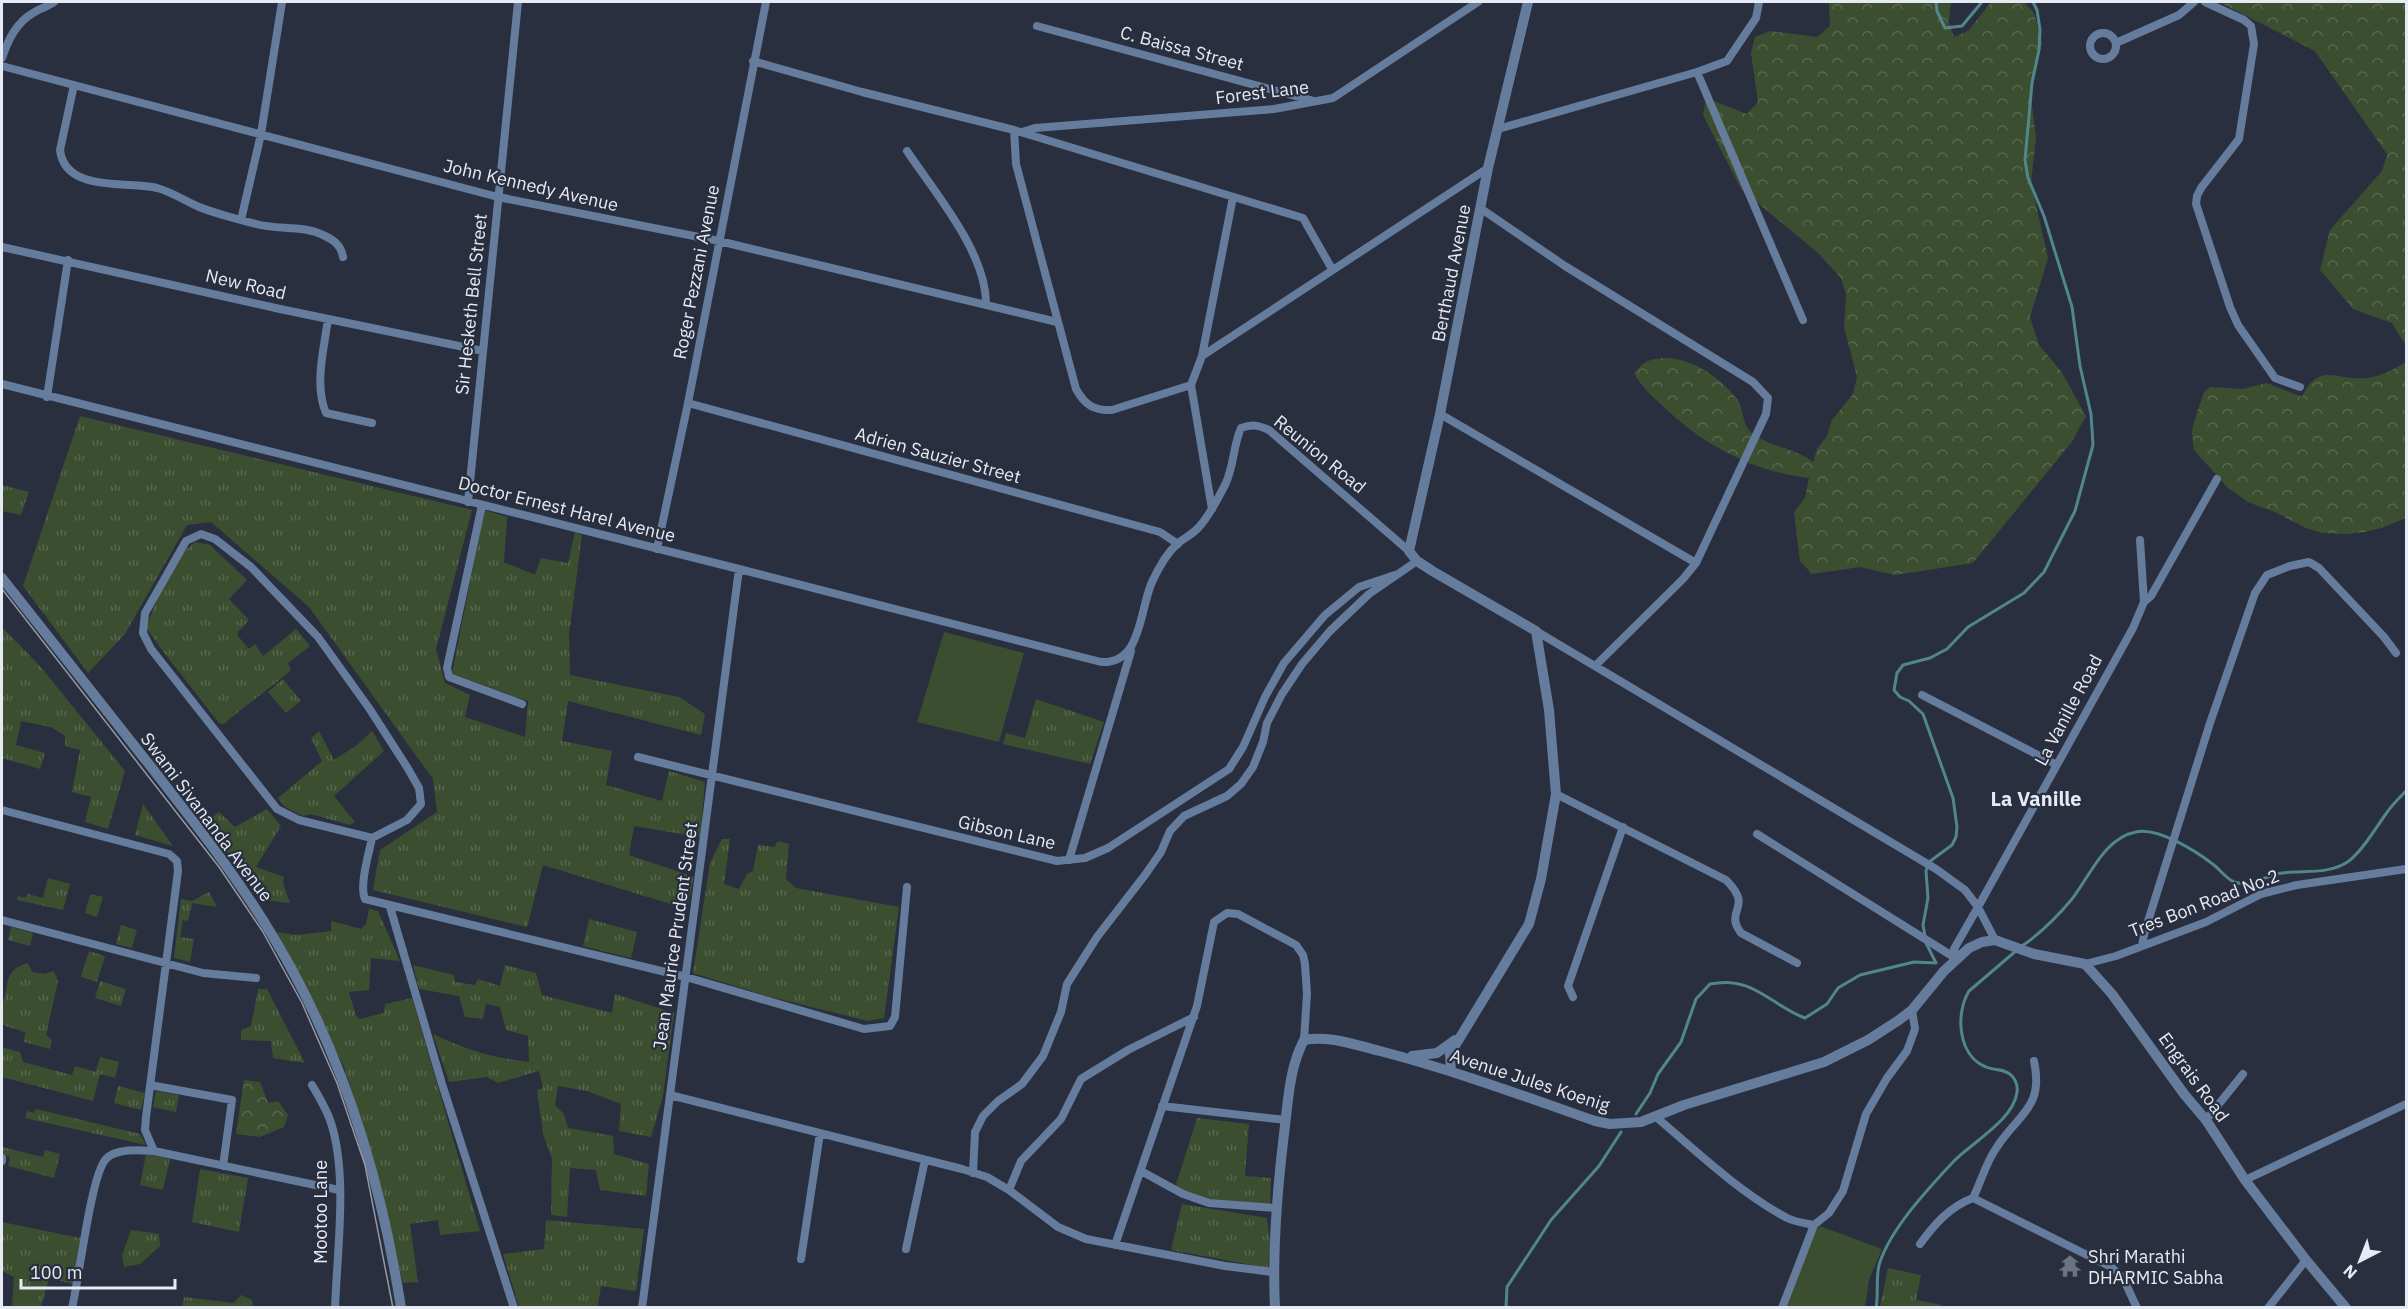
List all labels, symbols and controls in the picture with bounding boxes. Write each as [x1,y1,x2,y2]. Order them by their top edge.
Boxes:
street label: C. Baissa Street [1118,20,1246,76]
street label: Forest Lane [1214,75,1310,109]
street label: John Kennedy Avenue [441,154,621,216]
street label: Roger Pezzani Avenue [668,183,724,361]
street label: Berthaud Avenue [1426,202,1476,344]
street label: Sir Hesketh Bell Street [450,212,492,396]
street label: New Road [203,264,289,304]
street label: Reunion Road [1269,410,1371,498]
street label: Adrien Sauzier Street [853,422,1023,488]
street label: Doctor Ernest Harel Avenue [456,471,678,547]
street label: La Vanille Road [2029,650,2107,770]
street label: Swami Sivananda Avenue [136,728,278,906]
district label: La Vanille [1990,785,2082,812]
street label: Gibson Lane [956,810,1058,854]
street label: Jean Maurice Prudent Street [648,821,702,1051]
street label: Tres Bon Road No.2 [2126,864,2282,942]
street label: Engrais Road [2154,1028,2234,1126]
street label: Avenue Jules Koenig [1447,1043,1613,1117]
street label: Mootoo Lane [309,1160,332,1264]
north arrow [2330,1231,2390,1291]
place label: Shri Marathi DHARMIC Sabha [2088,1245,2224,1289]
scale bar [21,1252,176,1290]
temple icon: Shri Marathi DHARMIC Sabha [2057,1253,2083,1279]
text: 100 m [30,1261,82,1284]
text: N [2339,1261,2361,1283]

